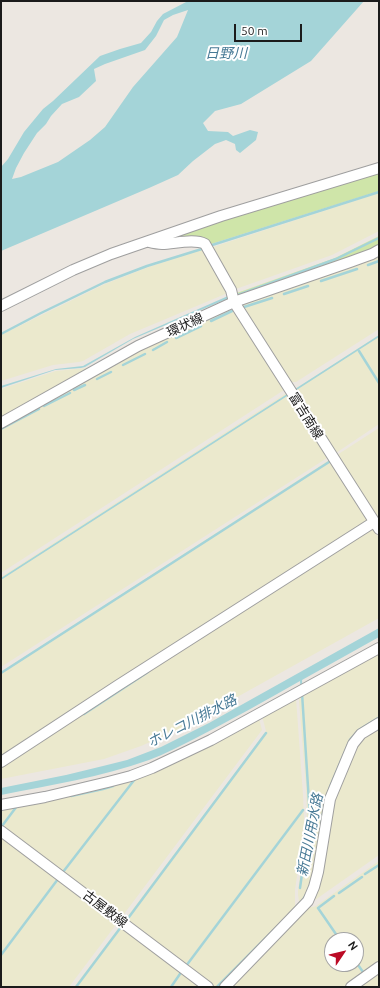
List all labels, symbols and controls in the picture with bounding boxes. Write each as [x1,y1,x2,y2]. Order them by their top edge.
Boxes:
scale bar [236,16,304,42]
text: 50 m [241,24,268,37]
water label: 日野川 [205,45,247,61]
street label: 環状線 [164,310,206,340]
street label: 富吉南線 [286,390,326,442]
water label: ホレコ川排水路 [145,691,239,751]
water label: 新田川用水路 [294,792,326,878]
street label: 古屋敷線 [80,887,130,931]
north arrow [324,932,364,972]
text: N [346,939,360,952]

